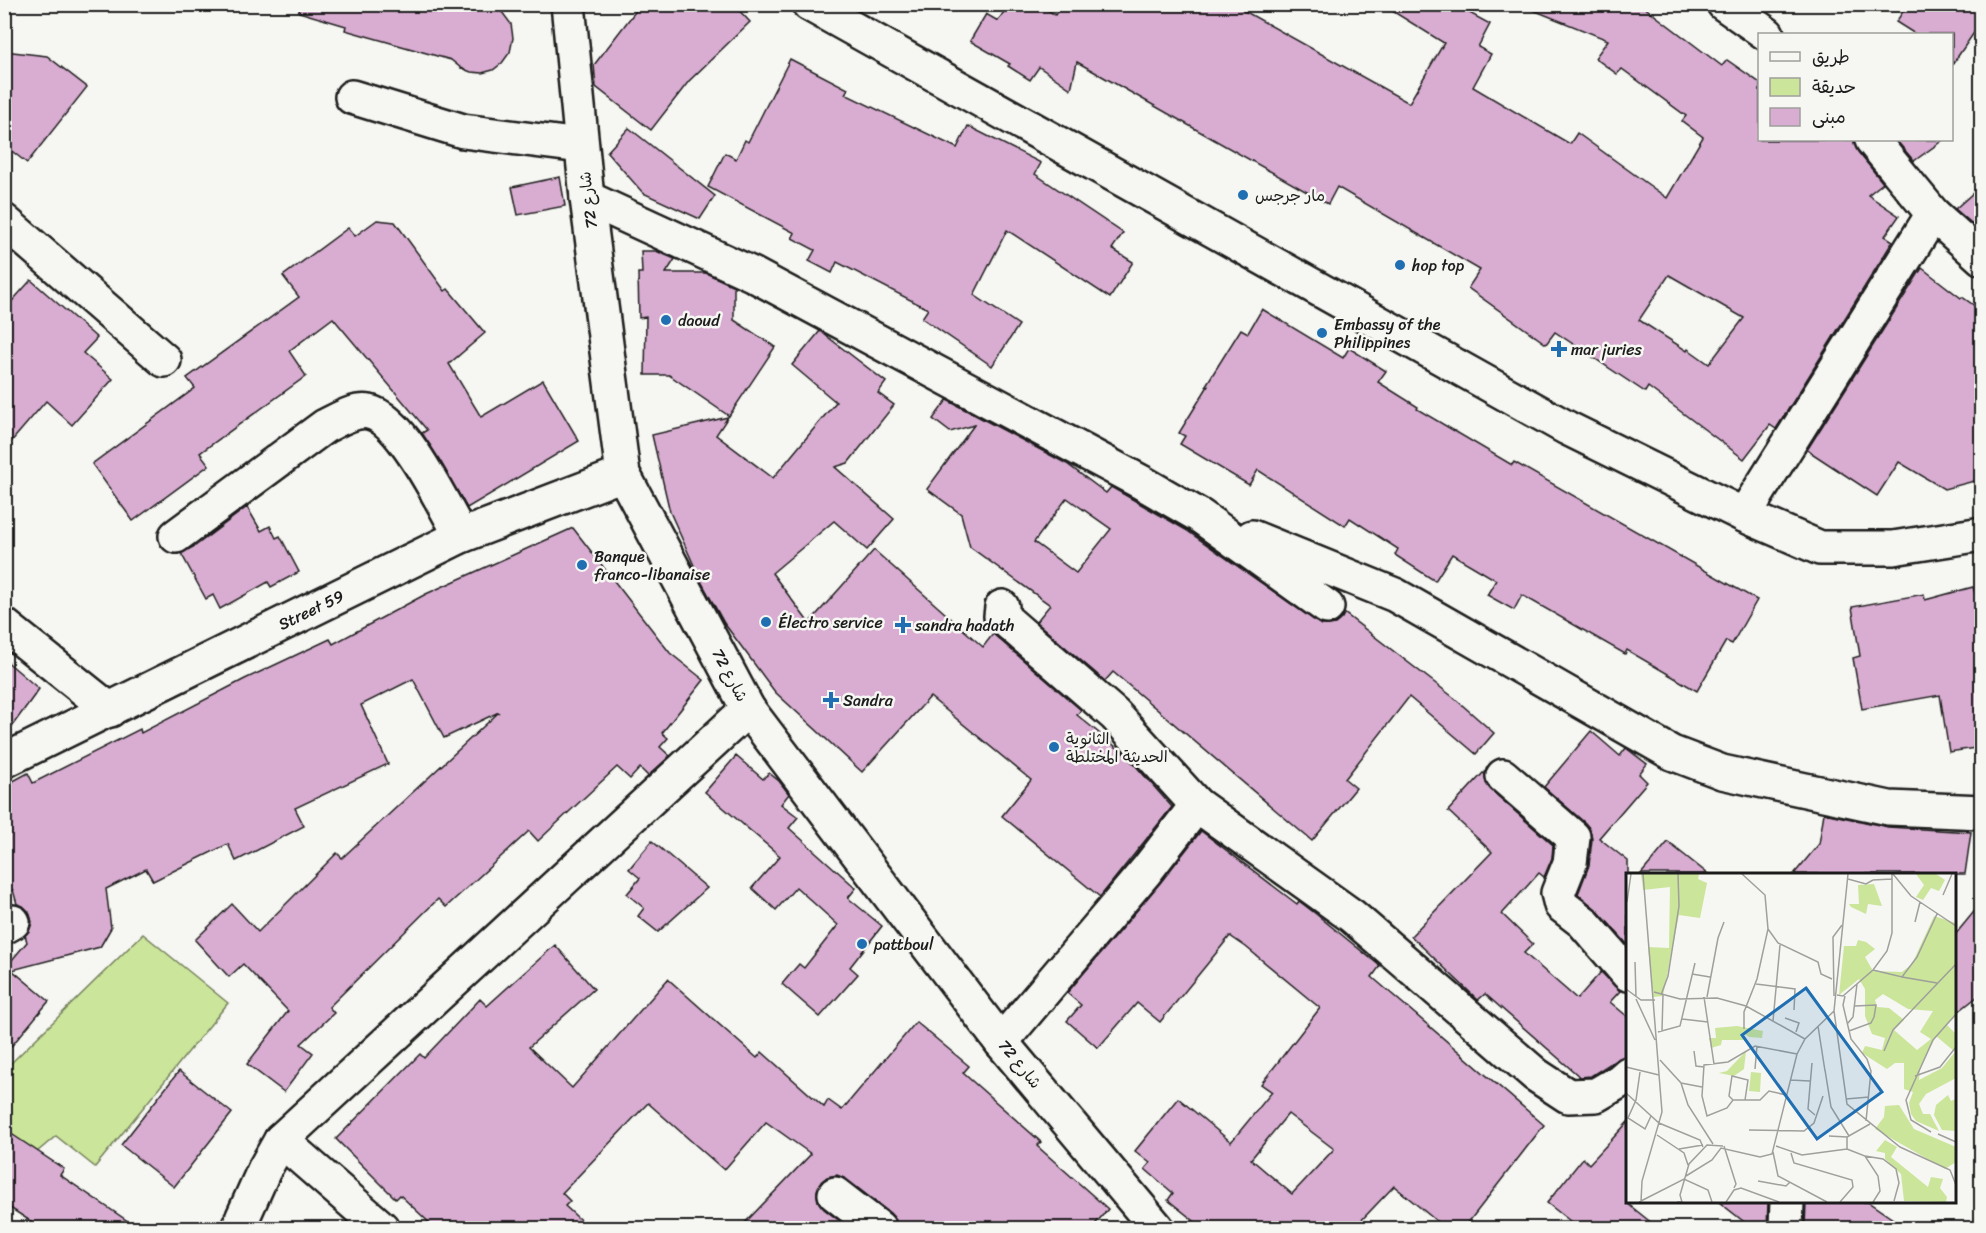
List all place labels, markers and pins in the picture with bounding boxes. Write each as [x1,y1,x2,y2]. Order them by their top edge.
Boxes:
place label: مار جرجس [1255,181,1325,210]
marker: مار جرجس [1236,188,1250,202]
place label: hop top [1411,251,1465,280]
marker: hop top [1393,258,1407,272]
place label: daoud [678,306,721,335]
place label: Embassy of the Philippines [1334,310,1441,357]
marker: daoud [659,313,673,327]
marker: Embassy of the Philippines [1315,326,1329,340]
place label: mar juries [1571,335,1642,364]
marker: mar juries [1552,342,1566,356]
place label: Banque franco-libanaise [594,542,710,589]
marker: Banque franco-libanaise [575,558,589,572]
place label: Électro service [778,608,883,637]
place label: sandra hadath [914,611,1014,640]
marker: Électro service [759,615,773,629]
marker: sandra hadath [896,618,910,632]
place label: Sandra [843,686,894,715]
marker: Sandra [824,693,838,707]
place label: الثانوية الحديثة المختلطة [1066,724,1168,771]
marker: الثانوية الحديثة المختلطة [1047,740,1061,754]
place label: pattboul [873,930,934,959]
marker: pattboul [855,937,869,951]

